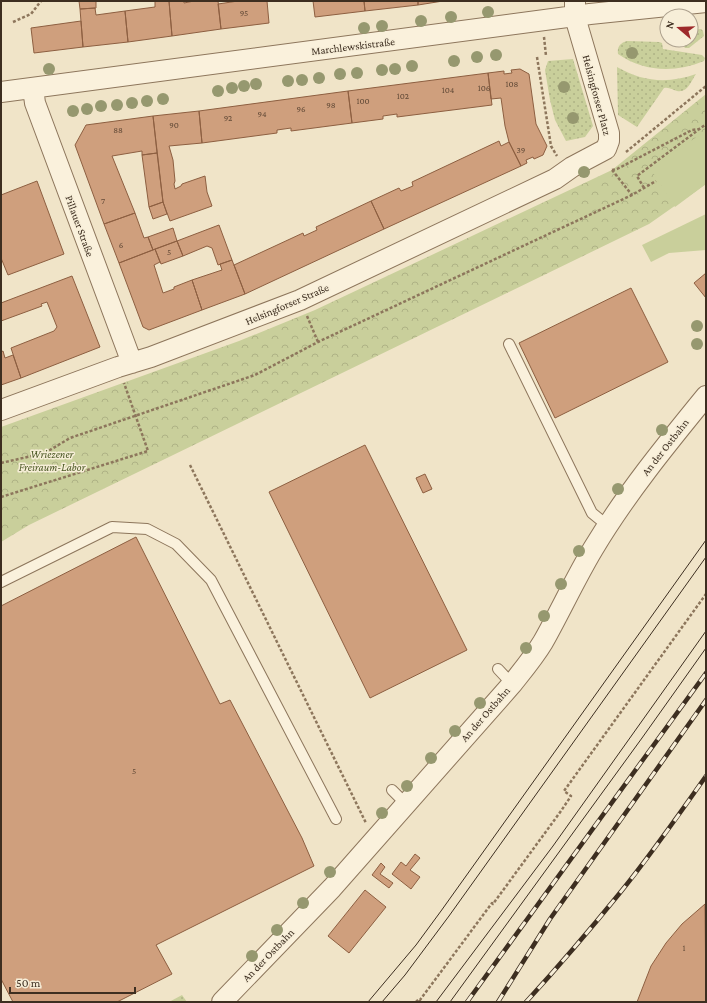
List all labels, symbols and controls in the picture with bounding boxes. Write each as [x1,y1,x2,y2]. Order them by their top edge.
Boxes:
house number: 95 [240,8,248,18]
north arrow [659,8,699,48]
text: N [663,19,677,30]
street label: Marchlewskistraße [310,35,396,57]
street label: Helsingforser Platz [580,53,614,137]
house number: 108 [506,79,519,89]
house number: 106 [478,83,491,93]
house number: 104 [442,85,455,95]
house number: 102 [397,91,409,101]
house number: 100 [356,96,370,106]
house number: 98 [326,100,336,110]
house number: 96 [296,104,306,114]
house number: 94 [257,109,267,119]
house number: 92 [224,113,232,123]
house number: 90 [169,120,179,130]
house number: 88 [113,125,123,135]
house number: 39 [517,145,526,155]
street label: Pillauer Straße [63,194,97,258]
house number: 7 [101,196,105,206]
house number: 6 [119,240,124,250]
house number: 5 [167,247,171,257]
street label: Helsingforser Straße [243,281,331,328]
street label: An der Ostbahn [639,416,691,478]
park label: Wriezener Freiraum-Labor [19,448,86,473]
street label: An der Ostbahn [458,684,512,744]
house number: 5 [132,766,136,776]
street label: An der Ostbahn [240,926,296,984]
house number: 1 [683,943,686,953]
scale bar [10,969,135,995]
text: 50 m [16,976,41,990]

